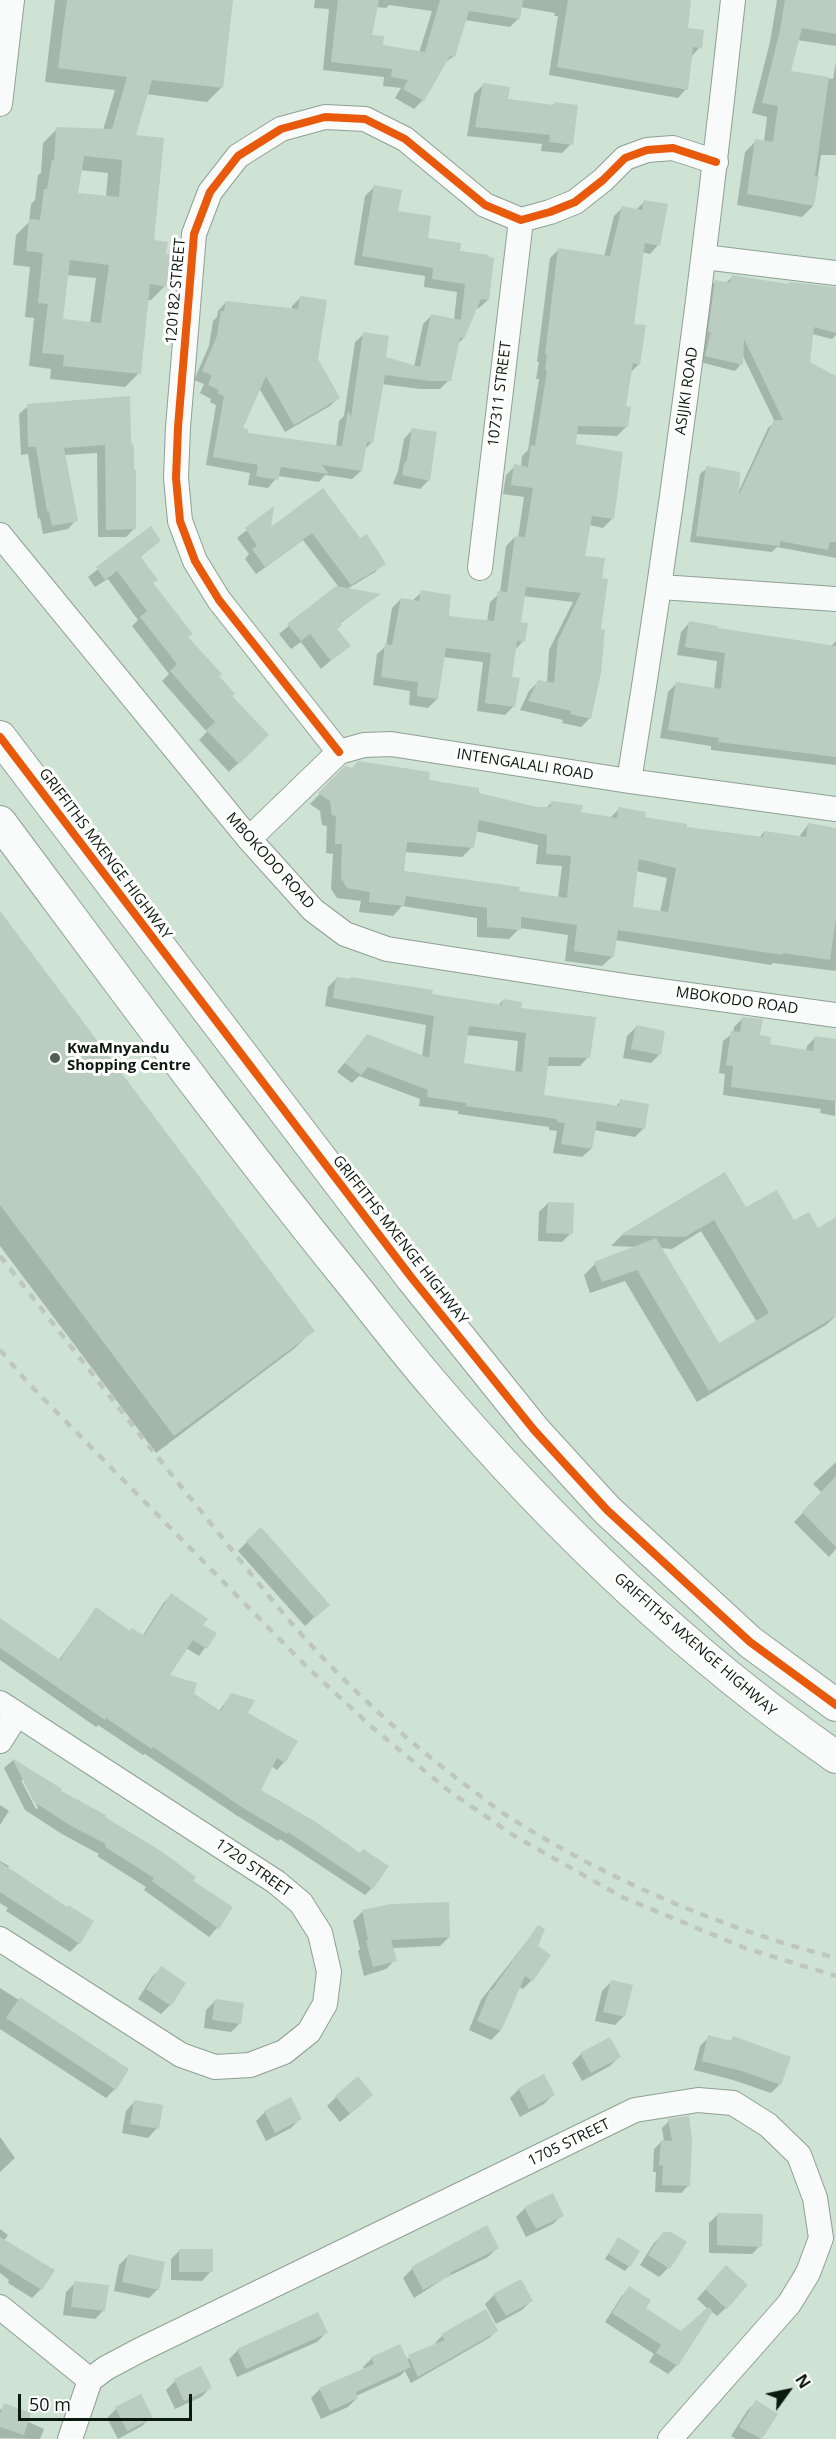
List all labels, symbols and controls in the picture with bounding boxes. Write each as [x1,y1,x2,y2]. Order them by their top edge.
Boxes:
street label: 120182 STREET [162,237,190,345]
street label: 107311 STREET [485,340,515,448]
street label: ASIJIKI ROAD [672,346,702,436]
street label: INTENGALALI ROAD [455,745,595,785]
street label: GRIFFITHS MXENGE HIGHWAY [35,765,175,943]
street label: MBOKODO ROAD [222,809,318,913]
street label: MBOKODO ROAD [675,983,799,1019]
place label: KwaMnyandu Shopping Centre [67,1040,191,1075]
marker: KwaMnyandu Shopping Centre [48,1051,62,1065]
street label: GRIFFITHS MXENGE HIGHWAY [328,1152,472,1328]
street label: GRIFFITHS MXENGE HIGHWAY [610,1570,780,1720]
street label: 1720 STREET [211,1835,295,1901]
street label: 1705 STREET [525,2115,613,2171]
north arrow [758,2361,818,2421]
text: N [790,2370,816,2393]
scale bar [21,2382,195,2420]
text: 50 m [29,2392,71,2416]

